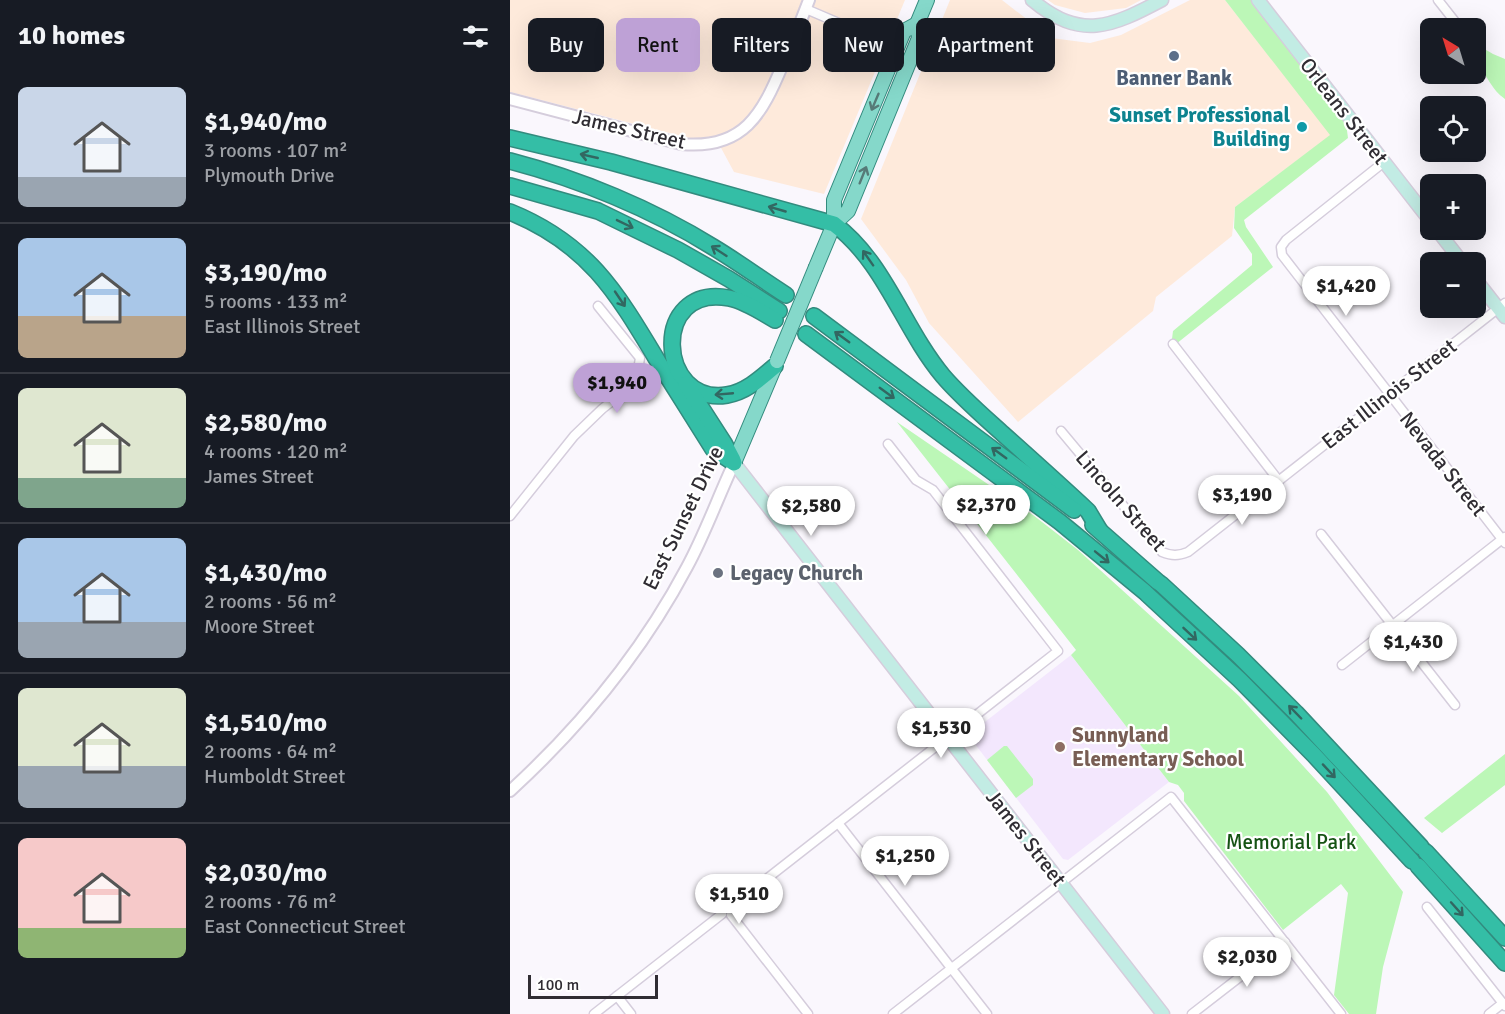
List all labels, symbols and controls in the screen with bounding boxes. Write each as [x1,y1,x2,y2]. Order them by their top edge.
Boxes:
chip: Buy [528,18,604,72]
chip: Rent [616,18,700,72]
chip: Filters [712,18,811,72]
chip: New [823,18,904,72]
chip: Apartment [916,18,1055,72]
north arrow [1420,18,1486,84]
map controls [1420,18,1486,318]
text: 10 homes [18,20,125,52]
icon: filters [459,20,492,53]
marker: Banner Bank [1167,49,1181,63]
street label: Orleans Street [1294,52,1394,170]
place label: Banner Bank [1116,65,1232,91]
one-way arrow [869,92,880,110]
button: locate [1420,96,1486,162]
place label: Sunset Professional Building [1109,102,1290,152]
street label: James Street [570,103,688,155]
text: $1,940/mo [204,106,327,138]
icon: home [66,111,138,183]
marker: Sunset Professional Building [1295,120,1309,134]
text: 3 rooms · 107 m² [204,138,348,163]
one-way arrow [580,150,599,162]
text: Plymouth Drive [204,163,335,188]
one-way arrow [858,166,869,185]
button: + [1420,174,1486,240]
one-way arrow [768,202,787,214]
one-way arrow [615,219,633,231]
one-way arrow [712,245,728,257]
one-way arrow [862,251,874,267]
button: − [1420,252,1486,318]
text: $3,190/mo [204,257,327,289]
icon: home [66,262,138,334]
pin: $1,420 [1297,266,1395,317]
text: $1,420 [1316,273,1376,298]
text: 5 rooms · 133 m² [204,289,348,314]
one-way arrow [614,290,626,307]
text: East Illinois Street [204,314,360,339]
one-way arrow [834,331,850,343]
street label: East Illinois Street [1316,333,1462,455]
pin: $1,940 [568,363,666,414]
text: $1,940 [587,370,647,395]
one-way arrow [879,386,895,399]
one-way arrow [715,389,735,400]
street label: Nevada Street [1394,406,1492,522]
text: $2,580/mo [204,407,327,439]
icon: home [66,412,138,484]
text: 4 rooms · 120 m² [204,439,348,464]
street label: East Sunset Drive [637,442,729,594]
street label: Lincoln Street [1070,445,1172,557]
one-way arrow [991,446,1007,459]
text: James Street [204,464,314,489]
pin: $3,190 [1193,475,1291,526]
text: $3,190 [1212,482,1272,507]
pin: $2,370 [937,485,1035,536]
pin: $2,580 [762,486,860,537]
text: $2,370 [956,492,1016,517]
text: $2,580 [781,493,841,518]
one-way arrow [1094,550,1110,563]
text: $1,430/mo [204,557,327,589]
place label: Legacy Church [730,560,863,586]
icon: home [66,562,138,634]
marker: Legacy Church [711,566,725,580]
text: 2 rooms · 56 m² [204,589,337,614]
text: Moore Street [204,614,314,639]
pin: $1,430 [1364,622,1462,673]
one-way arrow [1182,627,1197,641]
text: $1,430 [1383,629,1443,654]
one-way arrow [1288,705,1302,720]
text: $1,510/mo [204,707,327,739]
pin: $1,530 [892,708,990,759]
icon: home [66,712,138,784]
text: $1,530 [911,715,971,740]
place label: Sunnyland Elementary School [1072,722,1244,772]
text: 2 rooms · 64 m² [204,739,337,764]
marker: Sunnyland Elementary School [1053,740,1067,754]
one-way arrow [1322,763,1336,778]
text: Humboldt Street [204,764,345,789]
street label: James Street [980,785,1072,891]
park label: Memorial Park [1226,829,1357,855]
pin: $1,250 [856,836,954,887]
text: $1,250 [875,843,935,868]
text: $2,030/mo [204,857,327,889]
icon: home [66,862,138,934]
pin: $1,510 [690,874,788,925]
text: $1,510 [709,881,769,906]
text: 2 rooms · 76 m² [204,889,337,914]
one-way arrow [1450,901,1464,916]
text: East Connecticut Street [204,914,406,939]
pin: $2,030 [1198,937,1296,988]
text: $2,030 [1217,944,1277,969]
scale bar [528,972,658,1000]
text: 100 m [537,975,579,995]

